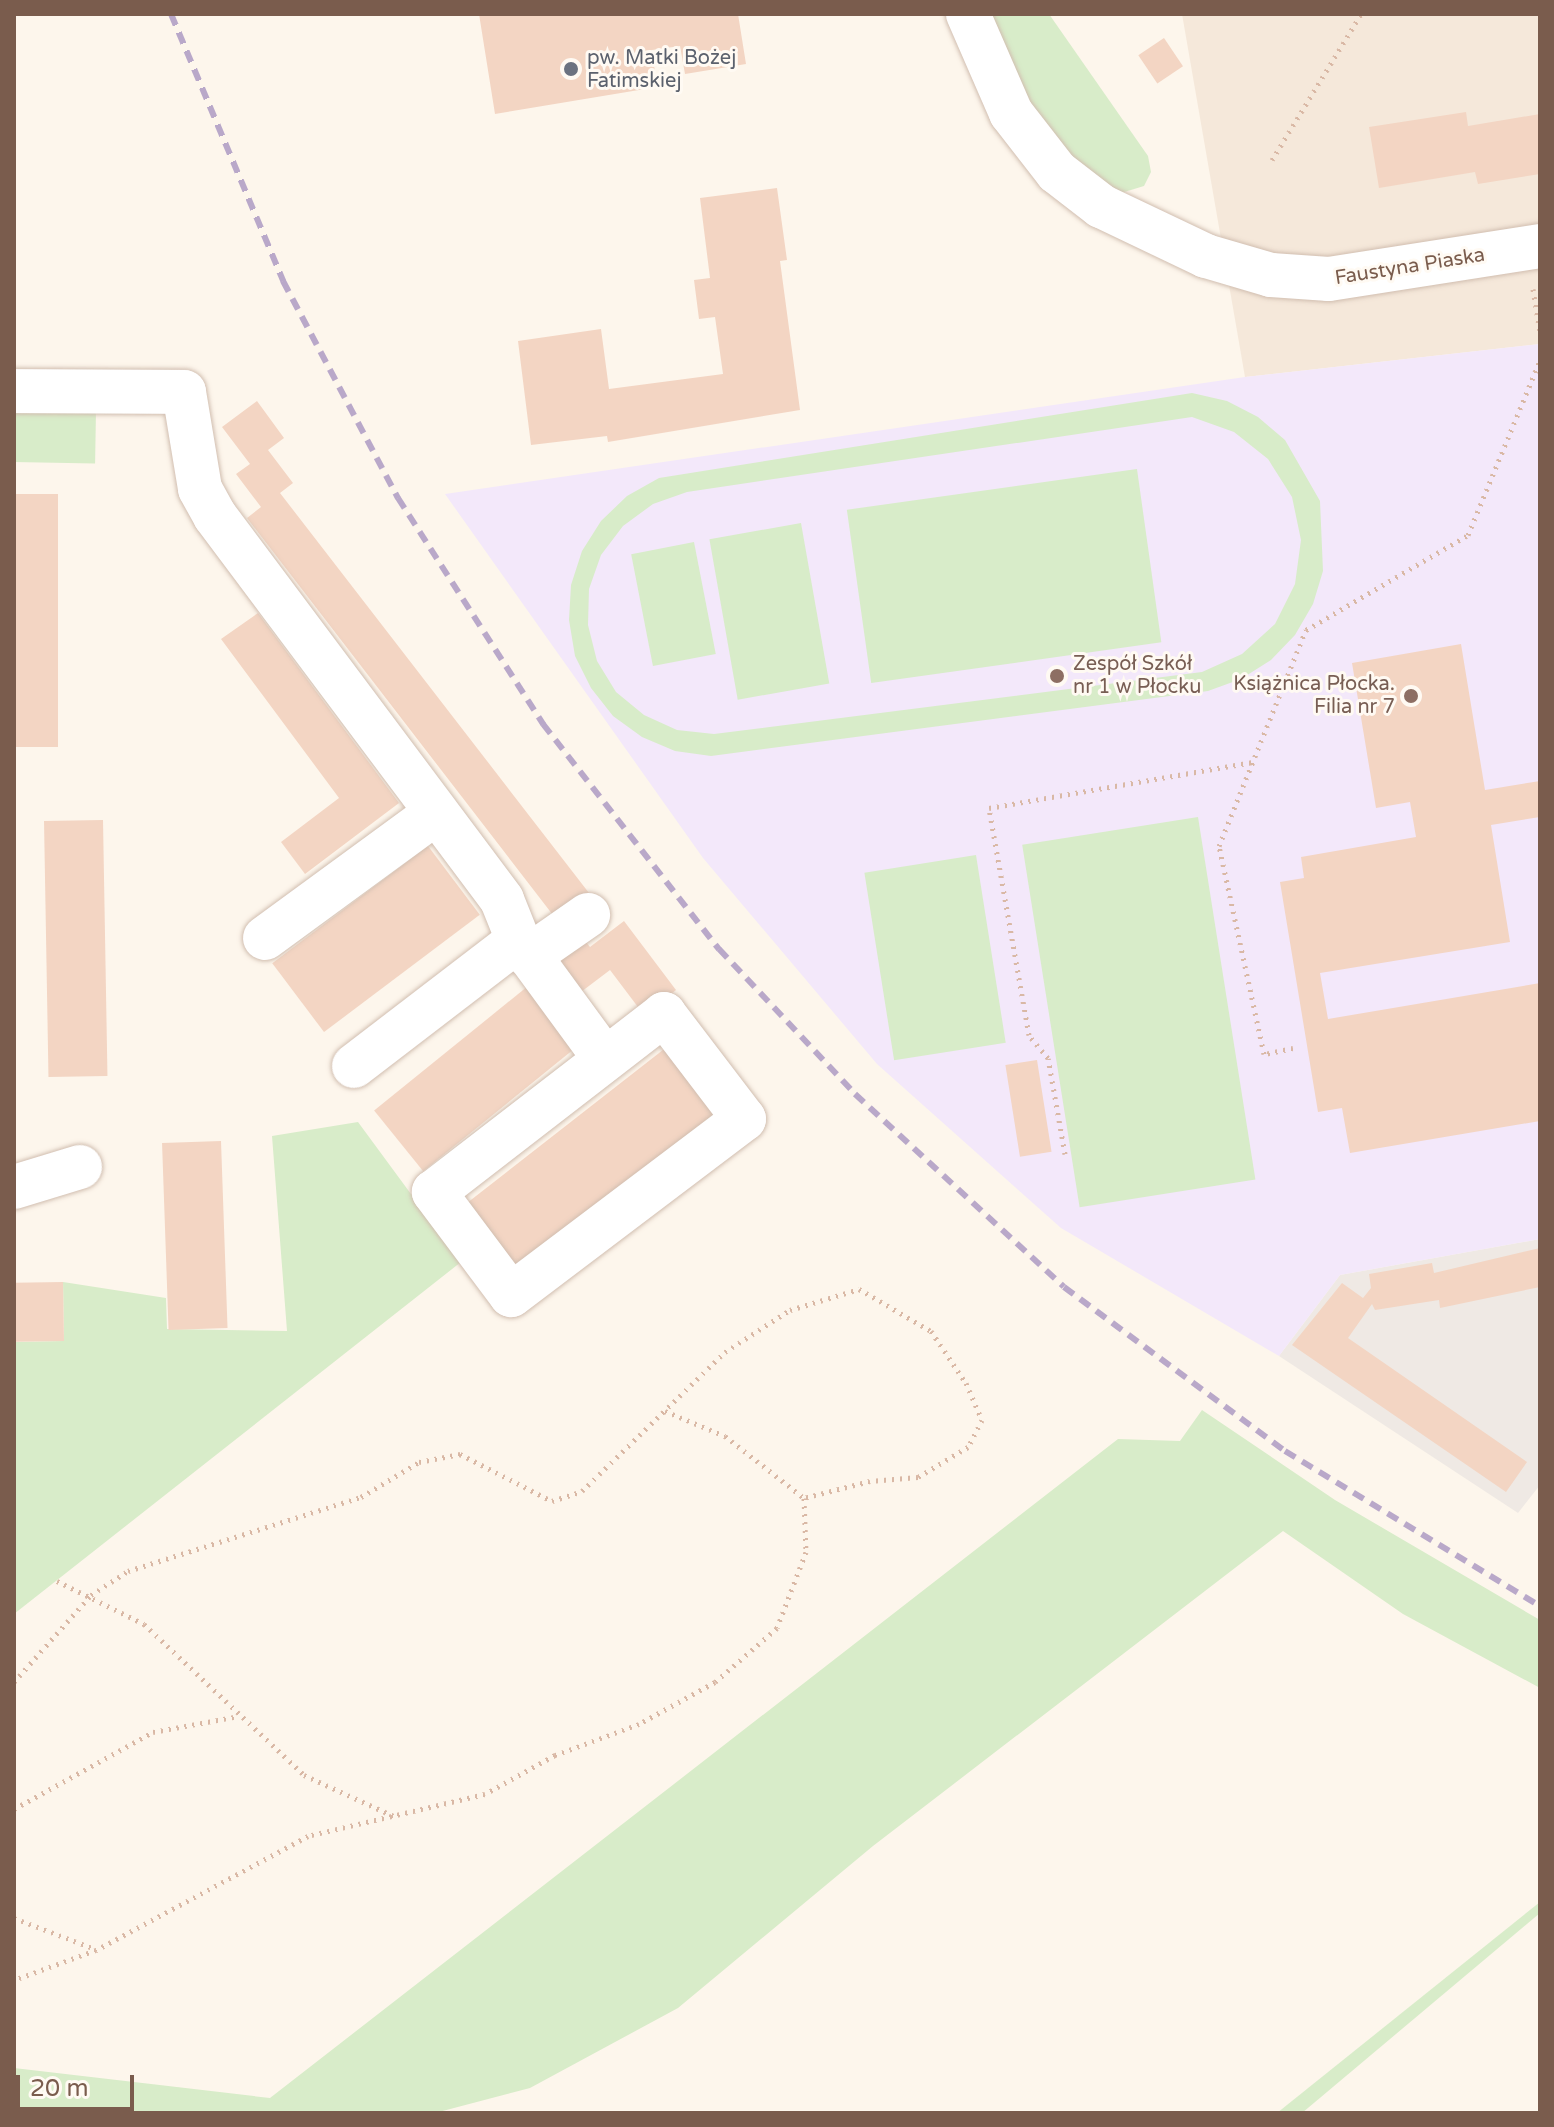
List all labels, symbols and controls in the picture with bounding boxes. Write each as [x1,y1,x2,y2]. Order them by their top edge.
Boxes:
place label: pw. Matki Bożej Fatimskiej [587,46,736,93]
marker: pw. Matki Bożej Fatimskiej [562,60,580,78]
street label: Faustyna Piaska [1333,243,1487,291]
place label: Zespół Szkół nr 1 w Płocku [1073,652,1201,699]
marker: Zespół Szkół nr 1 w Płocku [1048,667,1066,685]
place label: Książnica Płocka. Filia nr 7 [1233,672,1395,719]
marker: Książnica Płocka. Filia nr 7 [1402,687,1420,705]
scale bar [20,2059,138,2109]
text: 20 m [30,2074,88,2103]

